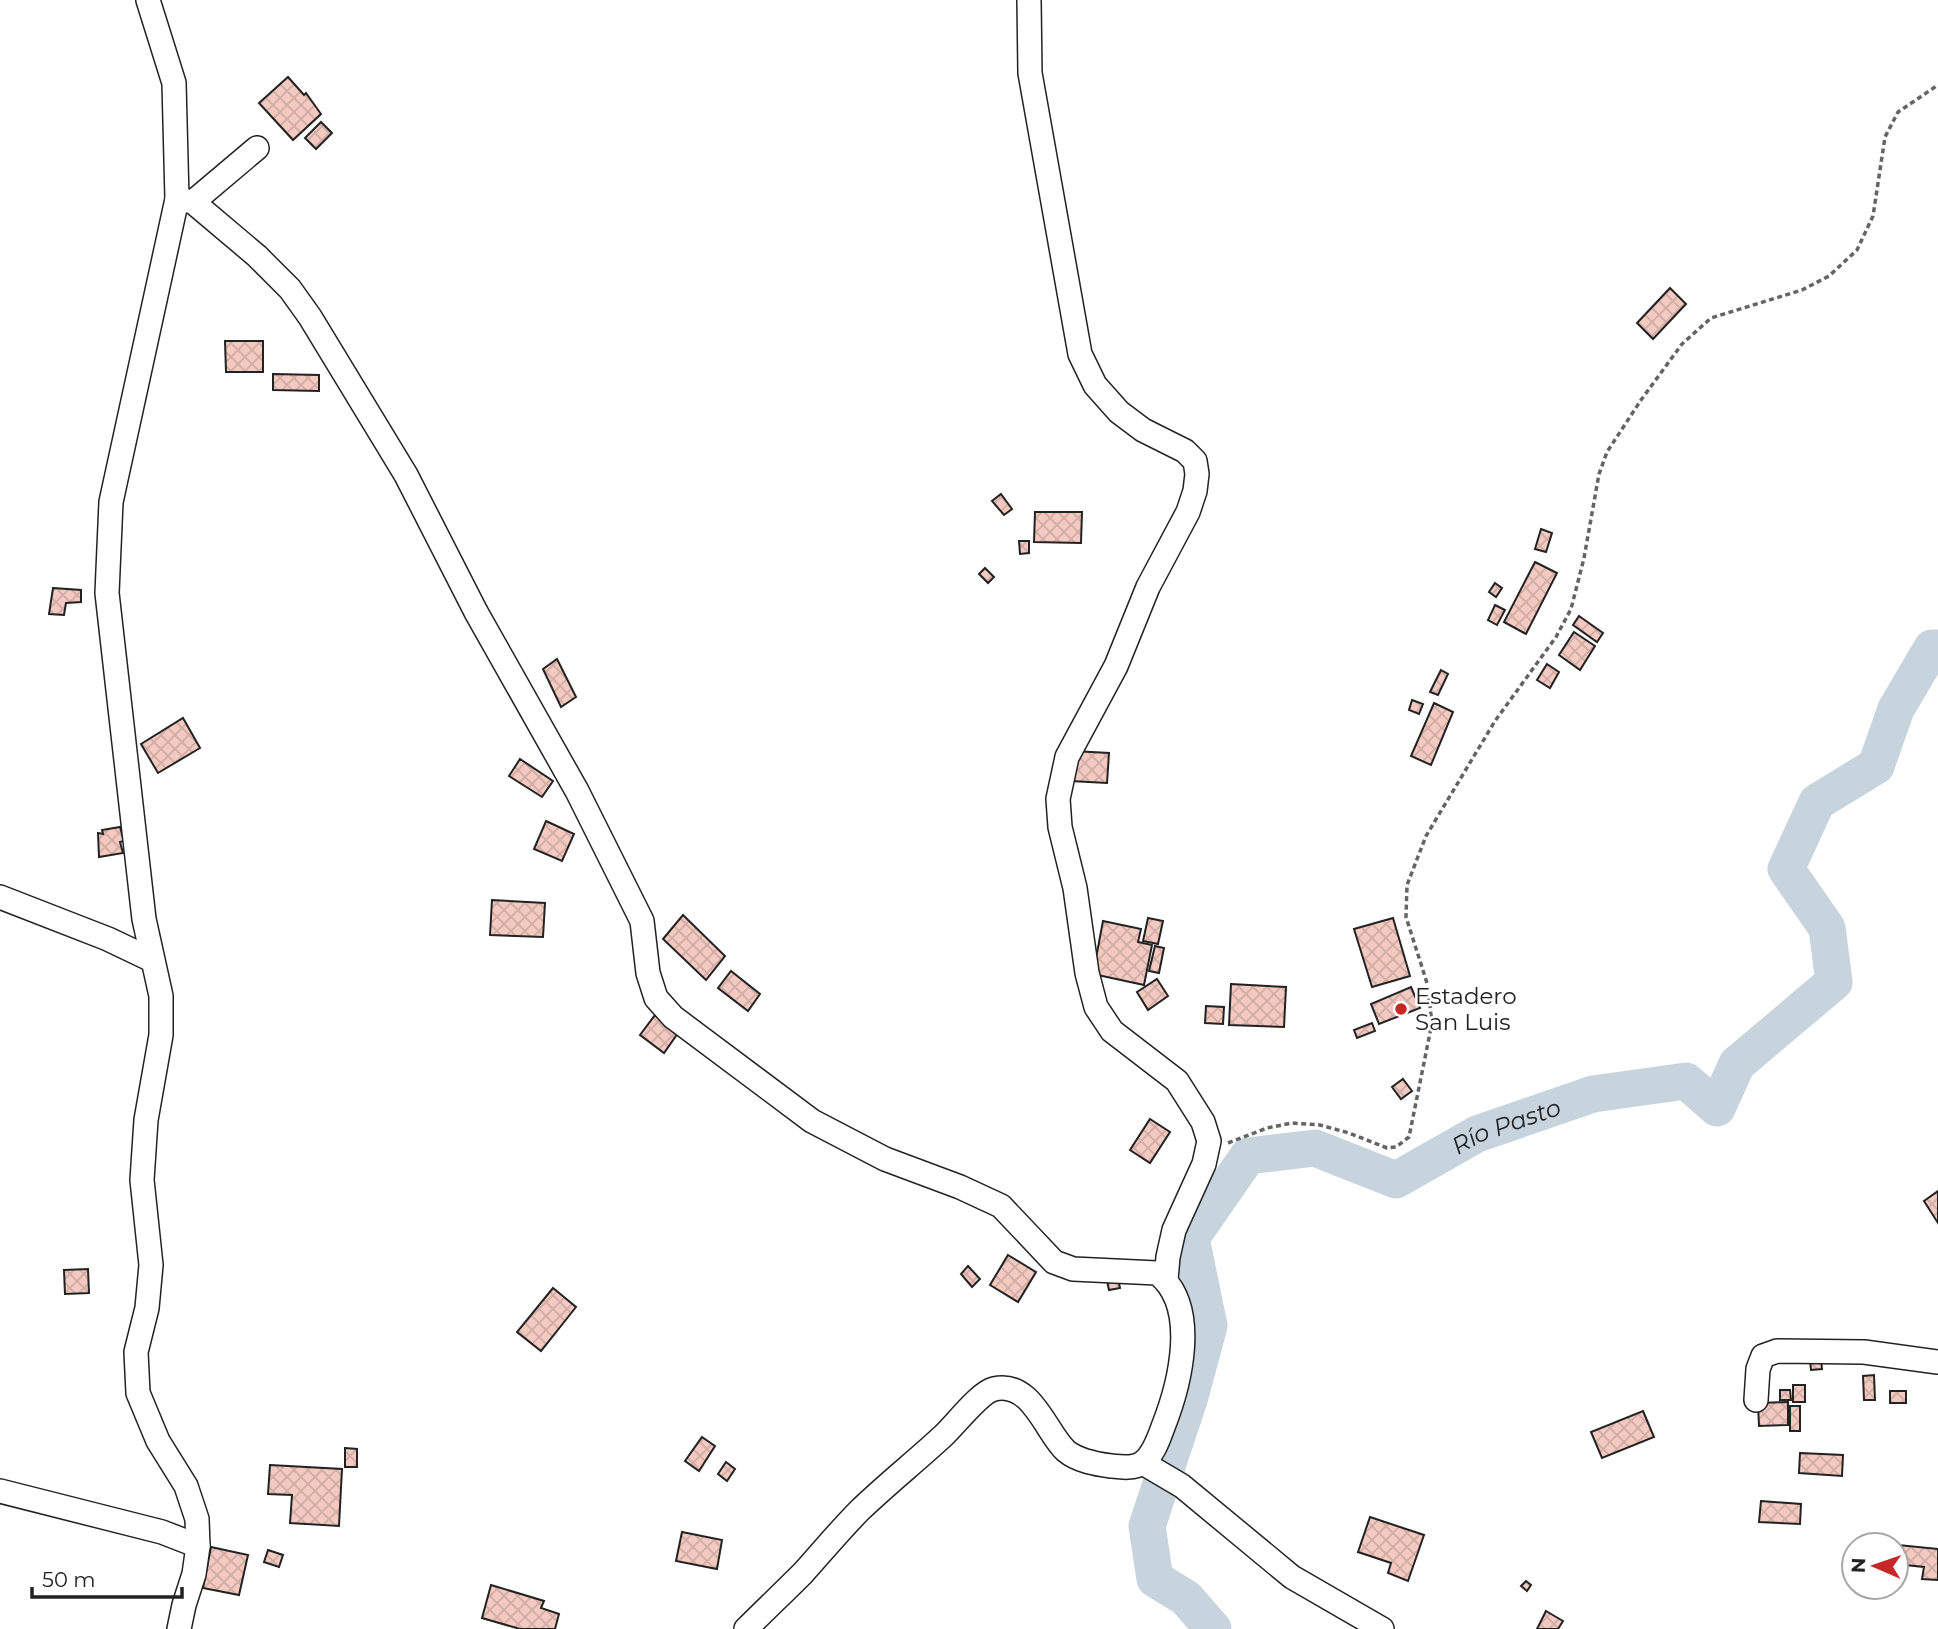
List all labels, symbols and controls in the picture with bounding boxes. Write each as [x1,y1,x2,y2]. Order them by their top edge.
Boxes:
place label: Estadero San Luis [1415,982,1517,1036]
marker: Estadero San Luis [1393,1001,1409,1017]
water label: Río Pasto [1446,1092,1564,1160]
north arrow [1840,1531,1910,1601]
scale bar [32,1556,182,1600]
text: N [1847,1557,1870,1574]
text: 50 m [42,1567,96,1592]

